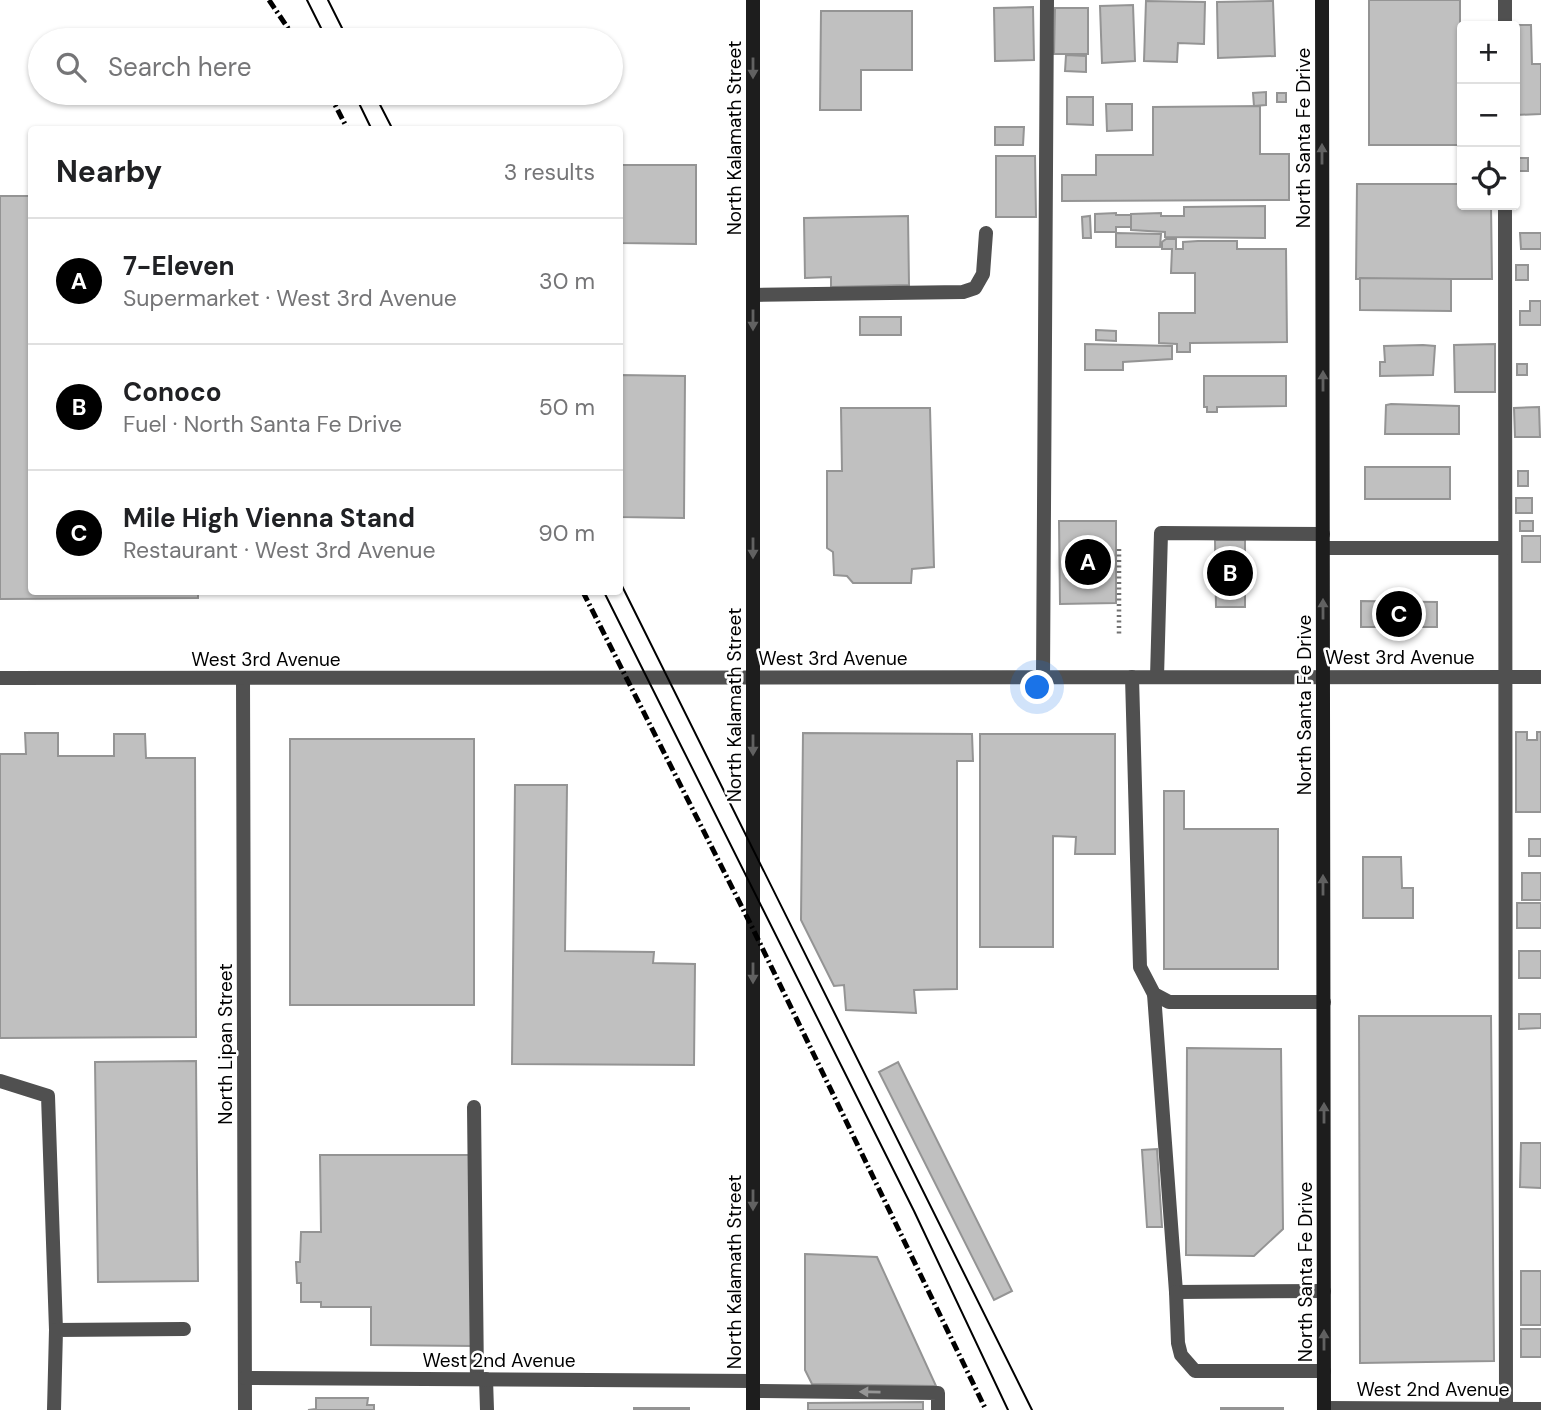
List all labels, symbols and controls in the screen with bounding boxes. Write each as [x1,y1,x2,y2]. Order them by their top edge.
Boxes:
map controls [1457,21,1520,210]
button: + [1457,21,1520,84]
search box [28,28,623,105]
street label: North Kalamath Street [722,41,747,235]
icon: search [52,48,90,86]
street label: North Santa Fe Drive [1291,48,1316,228]
text: Search here [108,50,251,84]
one-way arrow [747,58,759,80]
button: − [1457,84,1520,147]
one-way arrow [1316,142,1328,164]
button: locate [1457,147,1520,210]
text: Nearby [56,152,162,191]
text: 3 results [504,157,595,187]
text: 7-Eleven [123,249,235,283]
text: A [71,266,87,296]
text: 30 m [539,266,595,296]
text: Supermarket · West 3rd Avenue [123,283,457,313]
one-way arrow [747,309,759,331]
one-way arrow [1317,370,1329,392]
text: Conoco [123,375,222,409]
text: B [72,392,86,422]
text: 50 m [539,392,595,422]
text: Fuel · North Santa Fe Drive [123,409,402,439]
text: Mile High Vienna Stand [123,501,415,535]
text: C [71,518,87,548]
text: 90 m [538,518,595,548]
text: Restaurant · West 3rd Avenue [123,535,436,565]
pin: A [1065,536,1111,588]
one-way arrow [747,537,759,559]
pin: B [1207,547,1253,599]
pin: C [1376,588,1422,640]
one-way arrow [1317,597,1329,619]
street label: North Kalamath Street [722,608,747,802]
street label: North Santa Fe Drive [1292,615,1317,795]
street label: West 3rd Avenue [1325,645,1475,670]
street label: West 3rd Avenue [758,646,908,671]
street label: West 3rd Avenue [191,647,341,672]
your location [1020,670,1054,704]
one-way arrow [747,735,759,757]
one-way arrow [1318,874,1329,896]
one-way arrow [747,962,759,984]
street label: North Lipan Street [213,963,238,1125]
one-way arrow [1318,1101,1330,1123]
street label: North Kalamath Street [722,1175,747,1369]
street label: North Santa Fe Drive [1293,1182,1318,1362]
one-way arrow [747,1190,759,1212]
one-way arrow [1318,1329,1330,1351]
street label: West 2nd Avenue [422,1348,576,1373]
street label: West 2nd Avenue [1356,1377,1510,1402]
one-way arrow [859,1387,881,1398]

